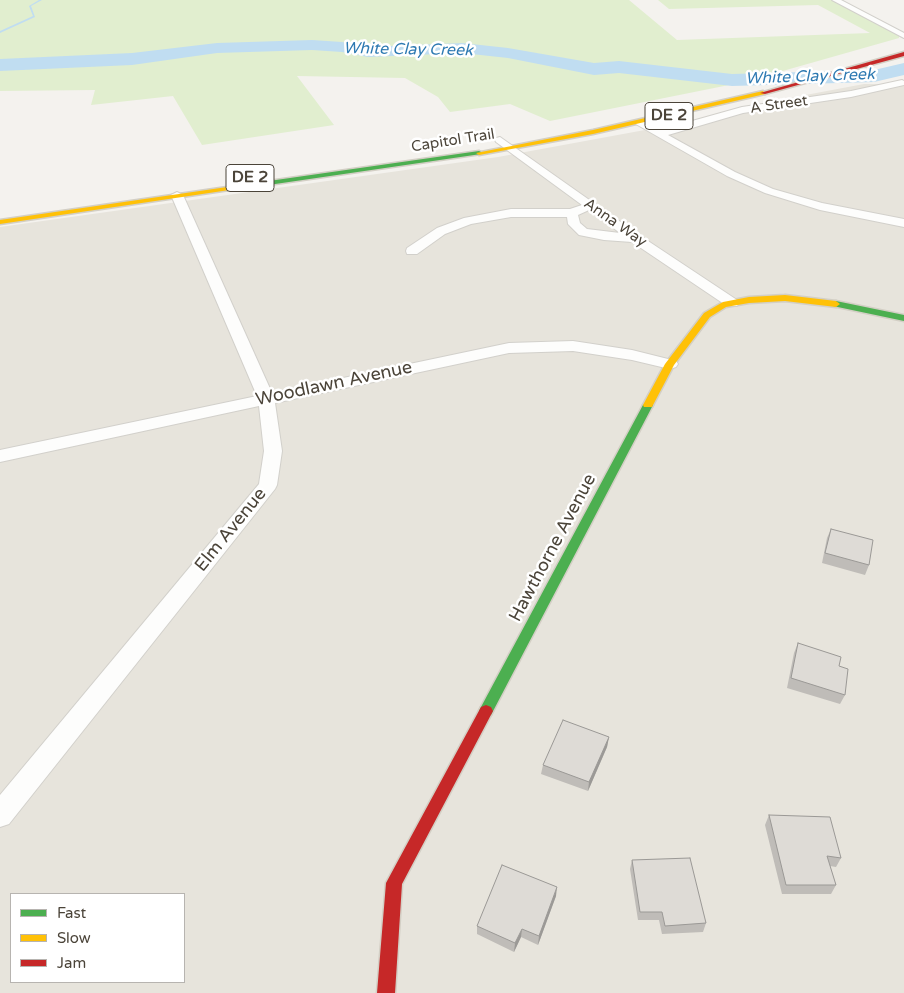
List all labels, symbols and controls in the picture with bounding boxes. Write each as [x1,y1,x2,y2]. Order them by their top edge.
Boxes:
water label: White Clay Creek [343,39,473,61]
water label: White Clay Creek [745,65,875,89]
street label: A Street [749,92,809,118]
road number: DE 2 [645,102,693,130]
street label: Capitol Trail [410,126,496,156]
road number: DE 2 [226,164,274,192]
street label: Anna Way [580,195,650,251]
street label: Woodlawn Avenue [254,357,414,411]
street label: Hawthorne Avenue [505,470,601,626]
street label: Elm Avenue [191,484,271,576]
legend [10,893,185,983]
text: Fast [57,904,86,922]
text: Slow [57,929,91,947]
text: Jam [57,954,86,972]

